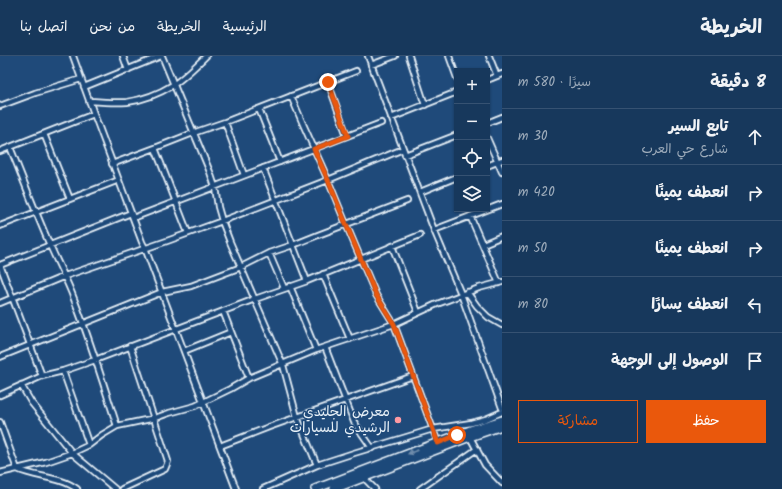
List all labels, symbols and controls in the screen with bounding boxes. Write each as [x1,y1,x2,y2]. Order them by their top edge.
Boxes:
text: الخريطة [700,13,762,43]
text: اتصل بنا [20,16,68,38]
text: من نحن [90,16,135,38]
text: الخريطة [157,16,201,38]
text: الرئيسية [223,16,267,38]
map controls [454,68,490,212]
button: + [454,68,490,104]
text: 8 دقيقة [710,69,766,96]
text: سيرًا · 580 m [518,72,591,93]
route end [319,73,337,91]
button: − [454,104,490,140]
text: تابع السير [669,115,728,139]
text: 30 m [518,126,548,147]
icon: ahead [744,126,766,148]
text: شارع حي العرب [642,139,728,160]
button: locate [454,140,490,176]
button: layers [454,176,490,212]
text: انعطف يمينًا [655,181,728,205]
text: 420 m [518,182,555,203]
icon: right [744,182,766,204]
text: انعطف يمينًا [655,237,728,261]
text: 50 m [518,238,547,259]
icon: right [744,238,766,260]
text: انعطف يسارًا [651,293,728,317]
text: 80 m [518,294,548,315]
icon: left [744,294,766,316]
text: الوصول إلى الوجهة [611,349,728,373]
icon: arrive [744,350,766,372]
button: مشاركة [518,400,638,443]
button: حفظ [646,400,766,443]
place label: معرض الجليدي الرشيدي للسيارات [290,401,390,439]
marker: معرض الجليدي الرشيدي للسيارات [393,415,403,425]
route start [448,426,466,444]
one-way arrow [406,450,418,456]

